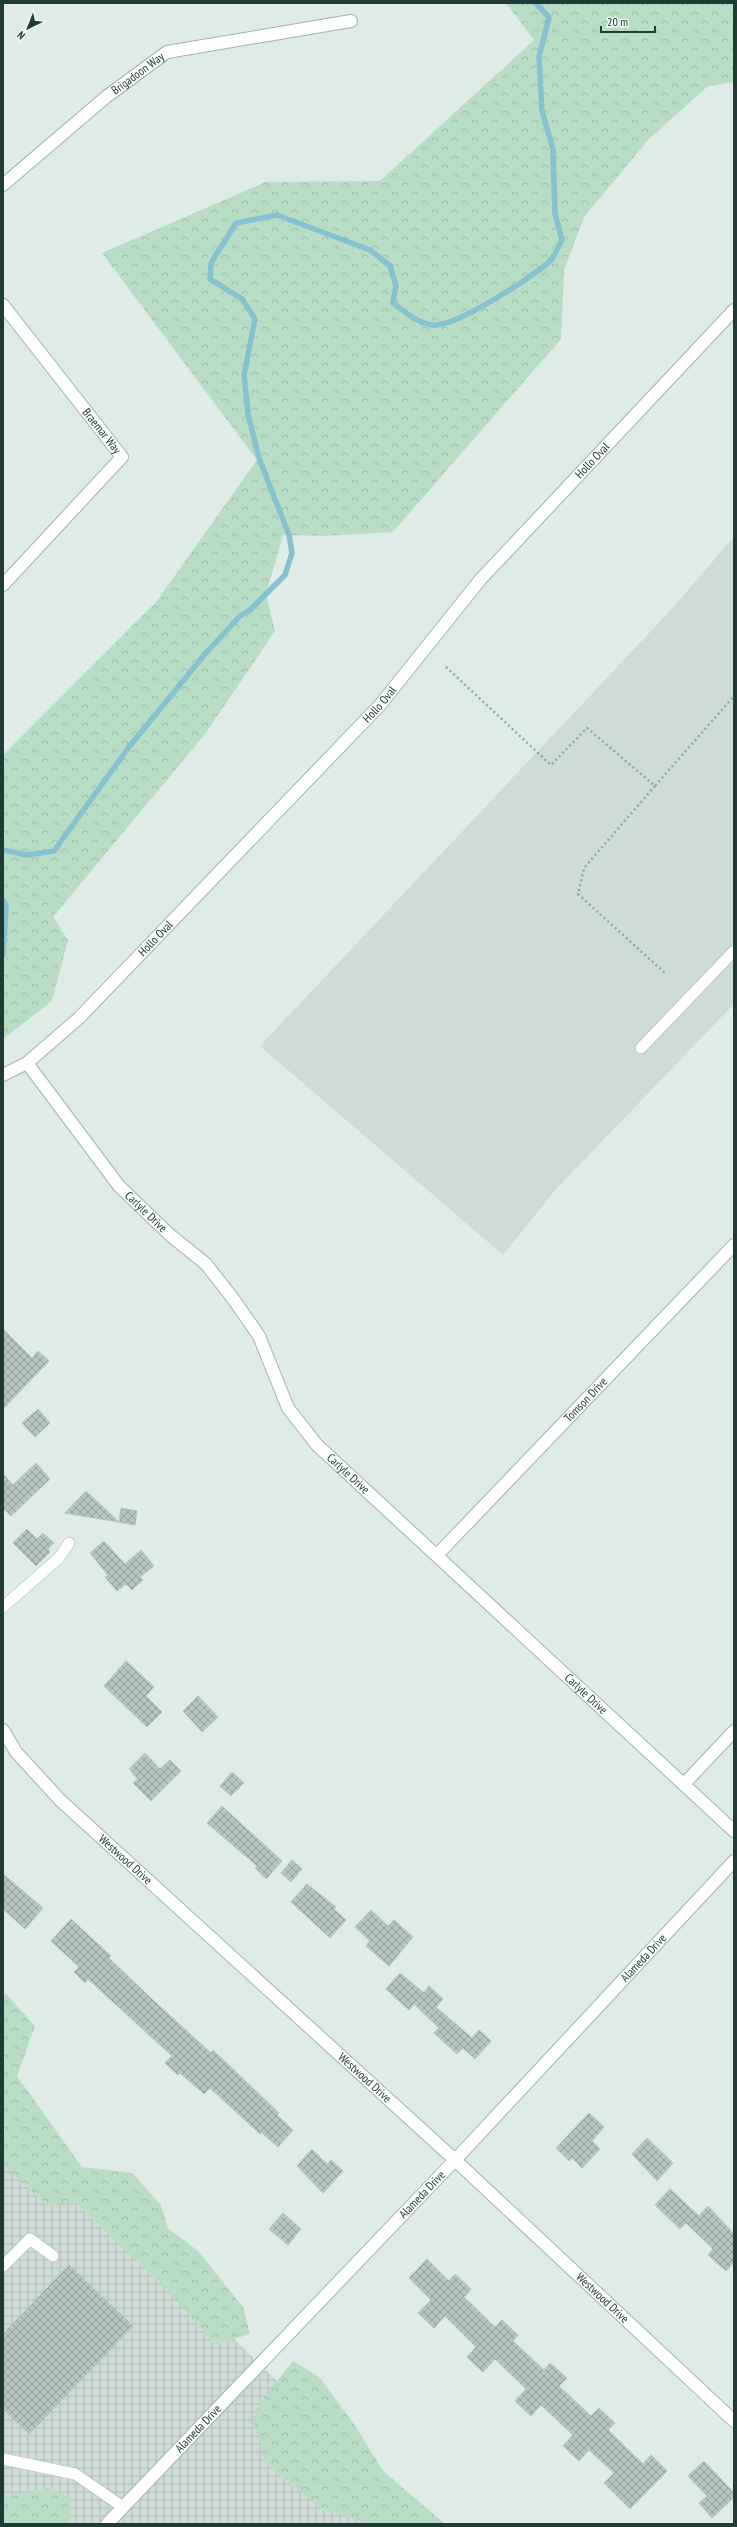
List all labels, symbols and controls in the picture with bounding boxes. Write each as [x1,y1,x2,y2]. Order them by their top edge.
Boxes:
north arrow [8,8,48,48]
scale bar [601,8,655,34]
text: 20 m [607,14,628,29]
text: N [14,28,28,42]
street label: Brigadoon Way [108,48,167,98]
street label: Braemar Way [79,405,125,457]
street label: Hollo Oval [572,439,613,481]
street label: Hollo Oval [359,683,399,725]
street label: Hollo Oval [135,917,176,959]
street label: Carlyle Drive [122,1188,171,1235]
street label: Tomson Drive [561,1374,610,1425]
street label: Carlyle Drive [324,1450,373,1497]
street label: Carlyle Drive [562,1670,611,1717]
street label: Westwood Drive [96,1831,155,1887]
street label: Alameda Drive [617,1930,669,1985]
street label: Westwood Drive [335,2049,395,2105]
street label: Alameda Drive [395,2167,448,2221]
street label: Westwood Drive [573,2269,632,2326]
street label: Alameda Drive [172,2401,224,2455]

